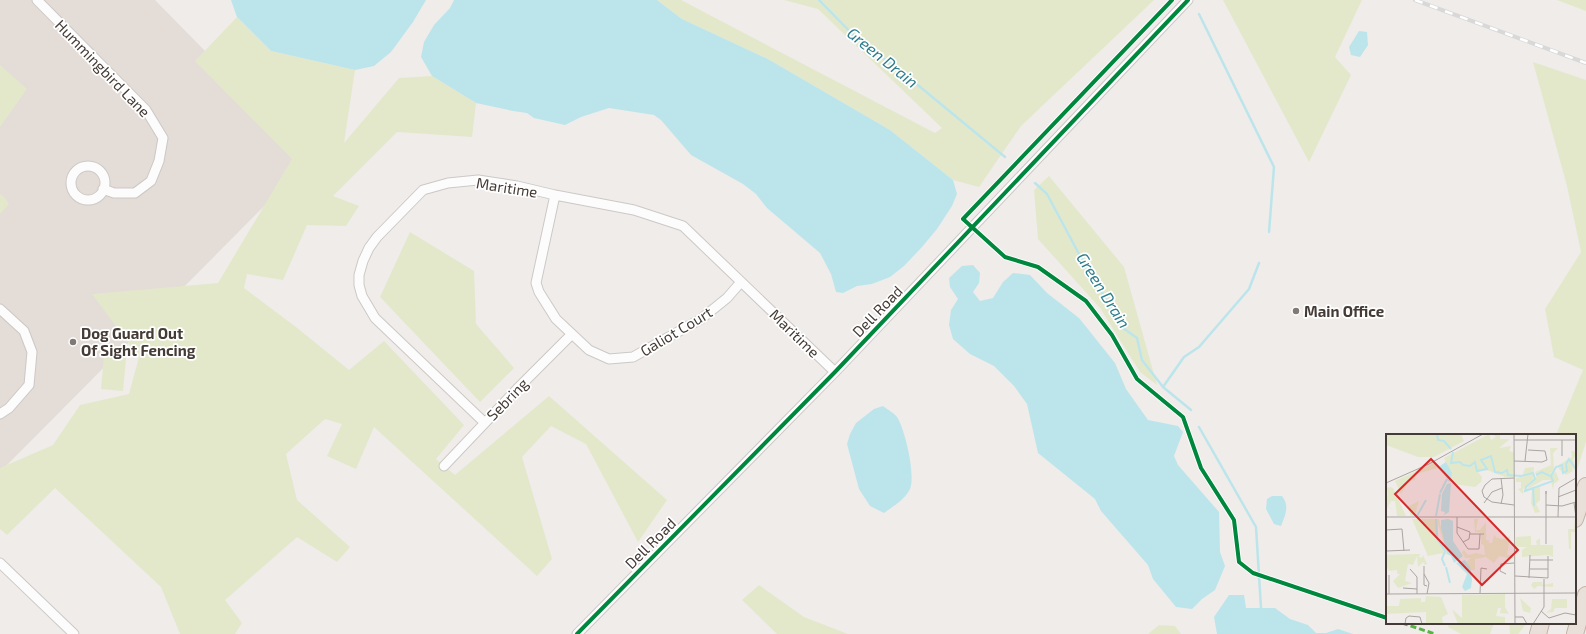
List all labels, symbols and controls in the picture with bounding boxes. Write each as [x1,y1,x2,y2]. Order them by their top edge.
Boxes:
street label: Hummingbird Lane [52,16,154,120]
water label: Green Drain [844,23,922,91]
street label: Maritime [475,173,539,201]
water label: Green Drain [1073,249,1135,331]
street label: Dell Road [848,282,906,340]
street label: Galiot Court [637,302,715,360]
place label: Main Office [1304,302,1384,320]
street label: Maritime [767,305,823,361]
marker: Main Office [1291,306,1301,316]
place label: Dog Guard Out Of Sight Fencing [81,324,196,359]
marker: Dog Guard Out Of Sight Fencing [68,337,78,347]
street label: Sebring [483,374,532,424]
inset map [1386,434,1576,624]
street label: Dell Road [621,514,679,572]

